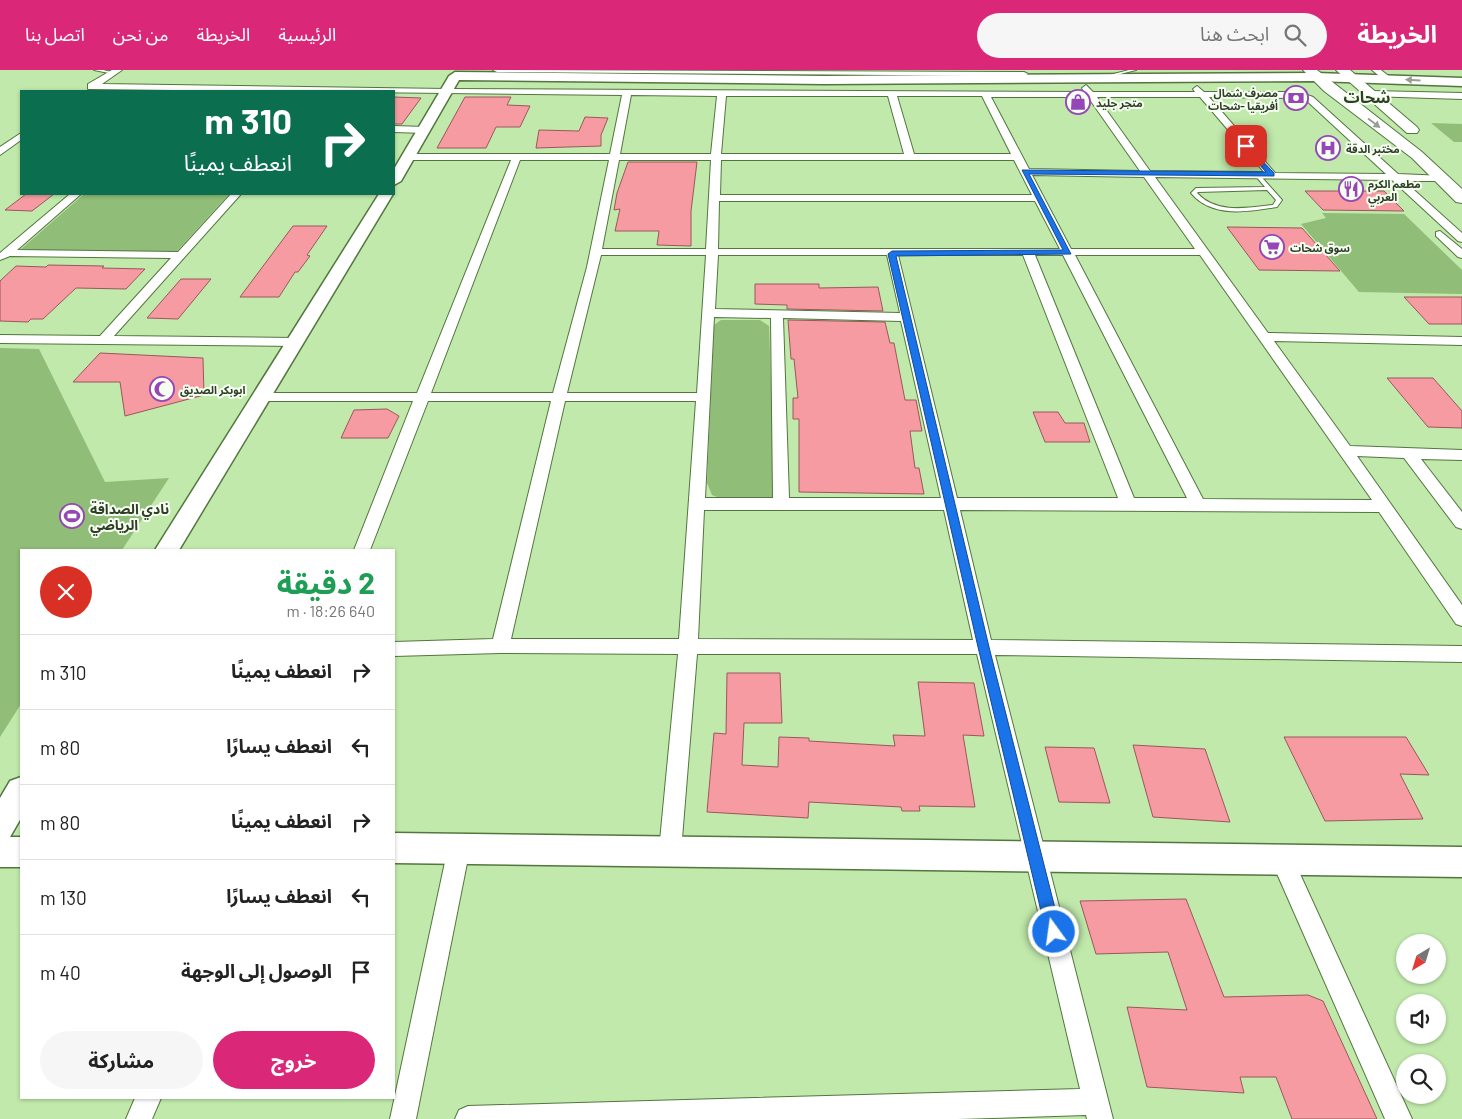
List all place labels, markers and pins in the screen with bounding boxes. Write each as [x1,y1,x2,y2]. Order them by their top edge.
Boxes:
bank icon: مصرف شمال أفريقيا -شحات [1283,85,1309,111]
place label: مصرف شمال أفريقيا -شحات [1208,86,1278,113]
shop icon: متجر جليد [1065,89,1091,115]
place label: متجر جليد [1096,96,1143,110]
pin [1225,125,1267,167]
hospital icon: مختبر الدقة [1315,135,1341,161]
place label: مختبر الدقة [1346,142,1400,156]
restaurant icon: مطعم الكرم العربي [1338,176,1364,202]
place label: مطعم الكرم العربي [1368,177,1421,206]
supermarket icon: سوق شحات [1259,234,1285,260]
place label: سوق شحات [1290,241,1350,255]
mosque icon: ابوبكر الصديق [149,376,175,402]
place label: ابوبكر الصديق [180,383,245,397]
place label: نادي الصداقة الرياضي [90,500,169,536]
sports icon: نادي الصداقة الرياضي [59,503,85,529]

